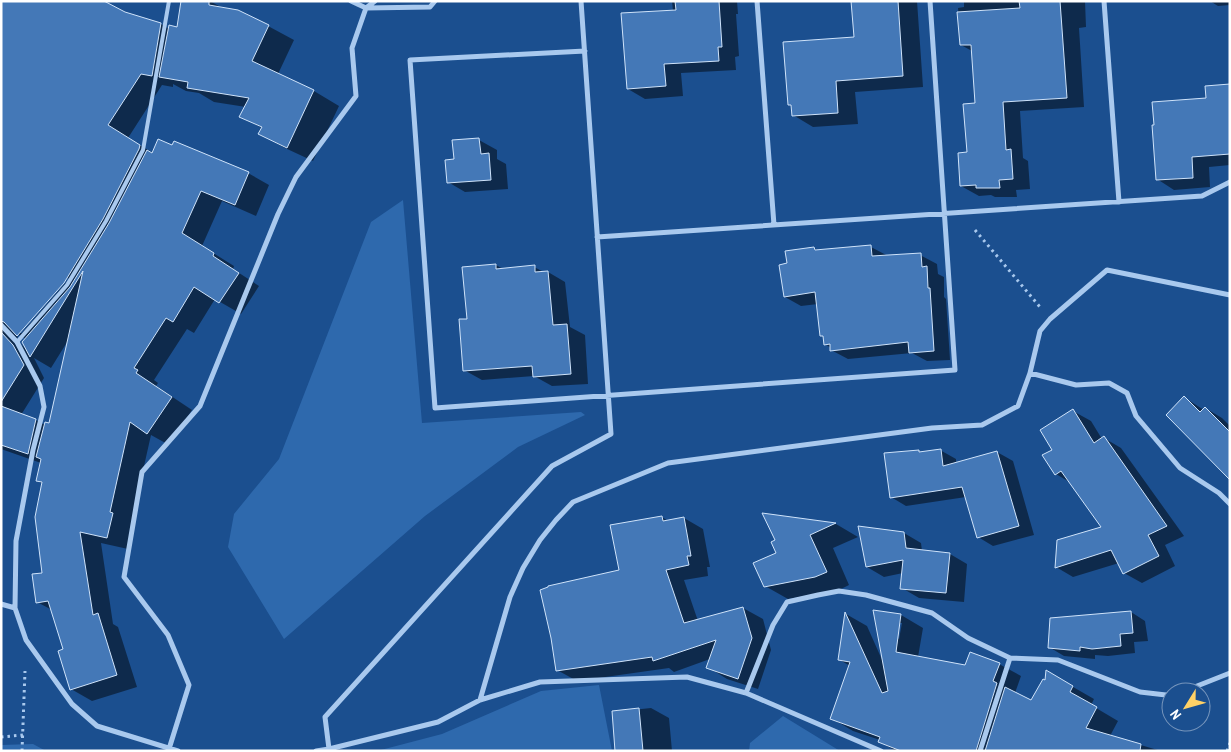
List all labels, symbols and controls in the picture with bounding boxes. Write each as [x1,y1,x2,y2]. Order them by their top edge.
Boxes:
north arrow [1161,682,1211,732]
text: N [1166,706,1185,724]

